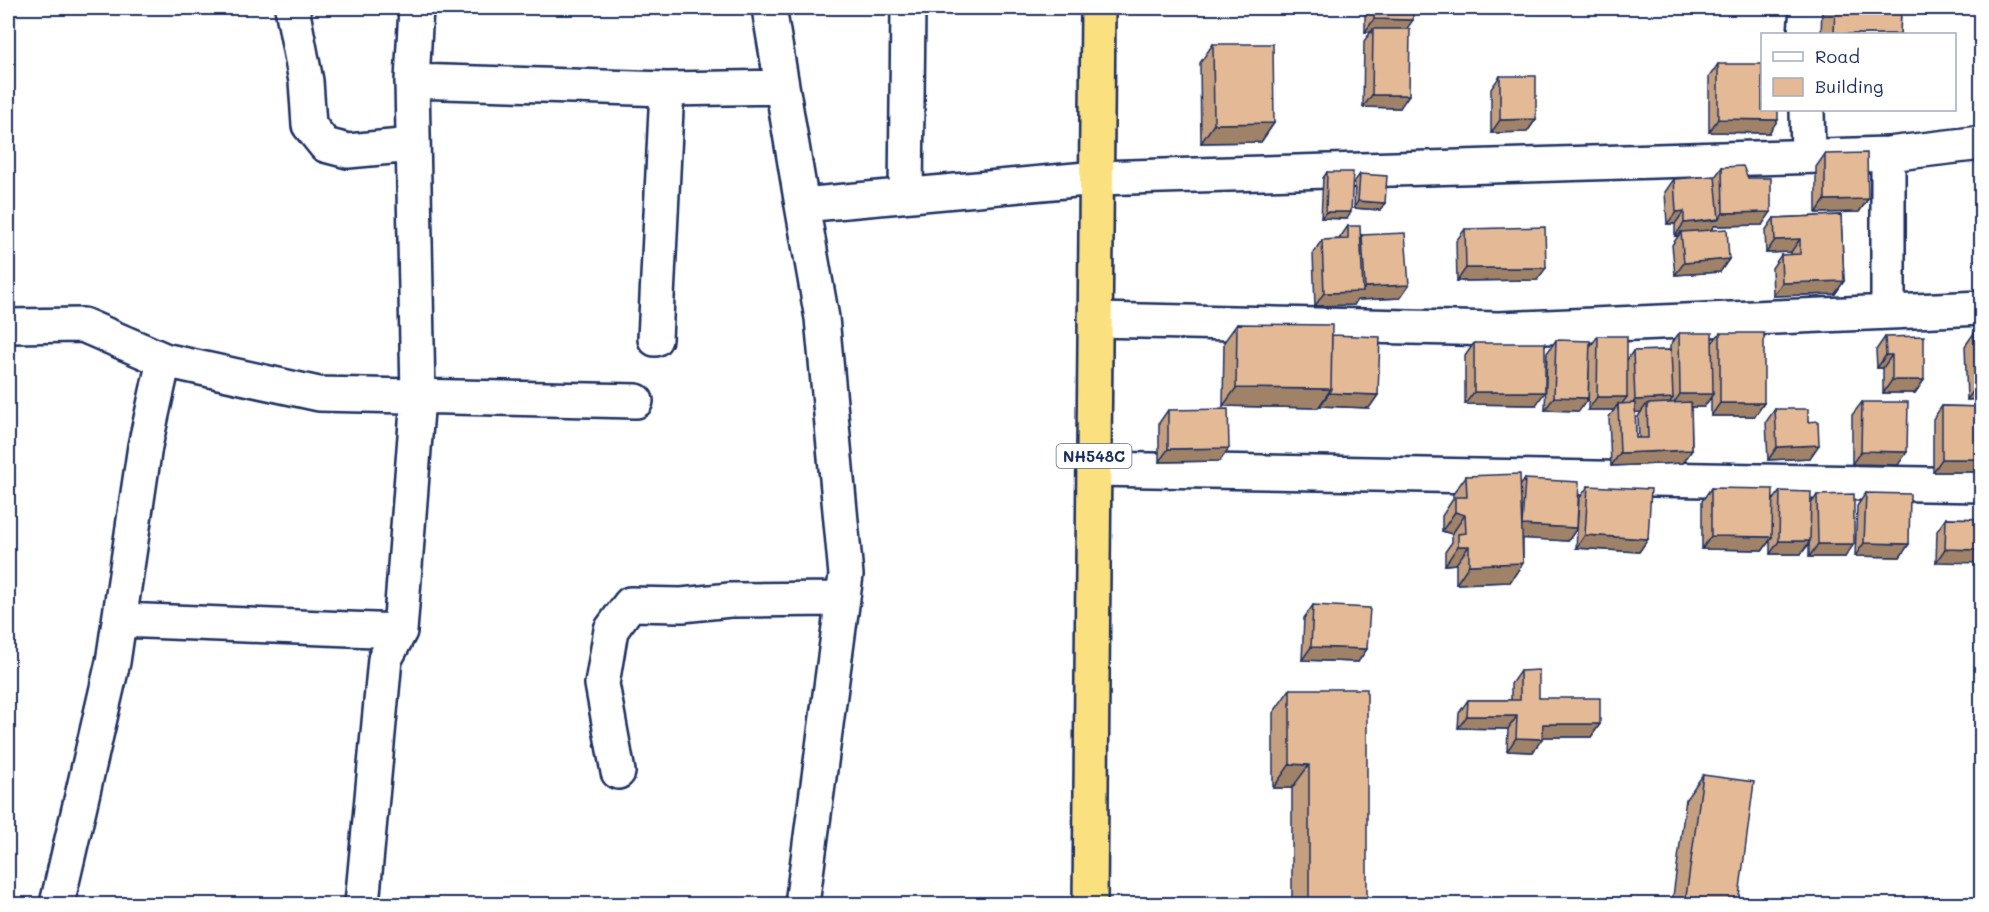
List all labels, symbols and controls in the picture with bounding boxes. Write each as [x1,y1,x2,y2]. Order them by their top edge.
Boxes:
legend [1761,33,1956,111]
text: Road [1815,44,1860,68]
text: Building [1815,74,1883,98]
road number: NH548C [1056,444,1132,468]

